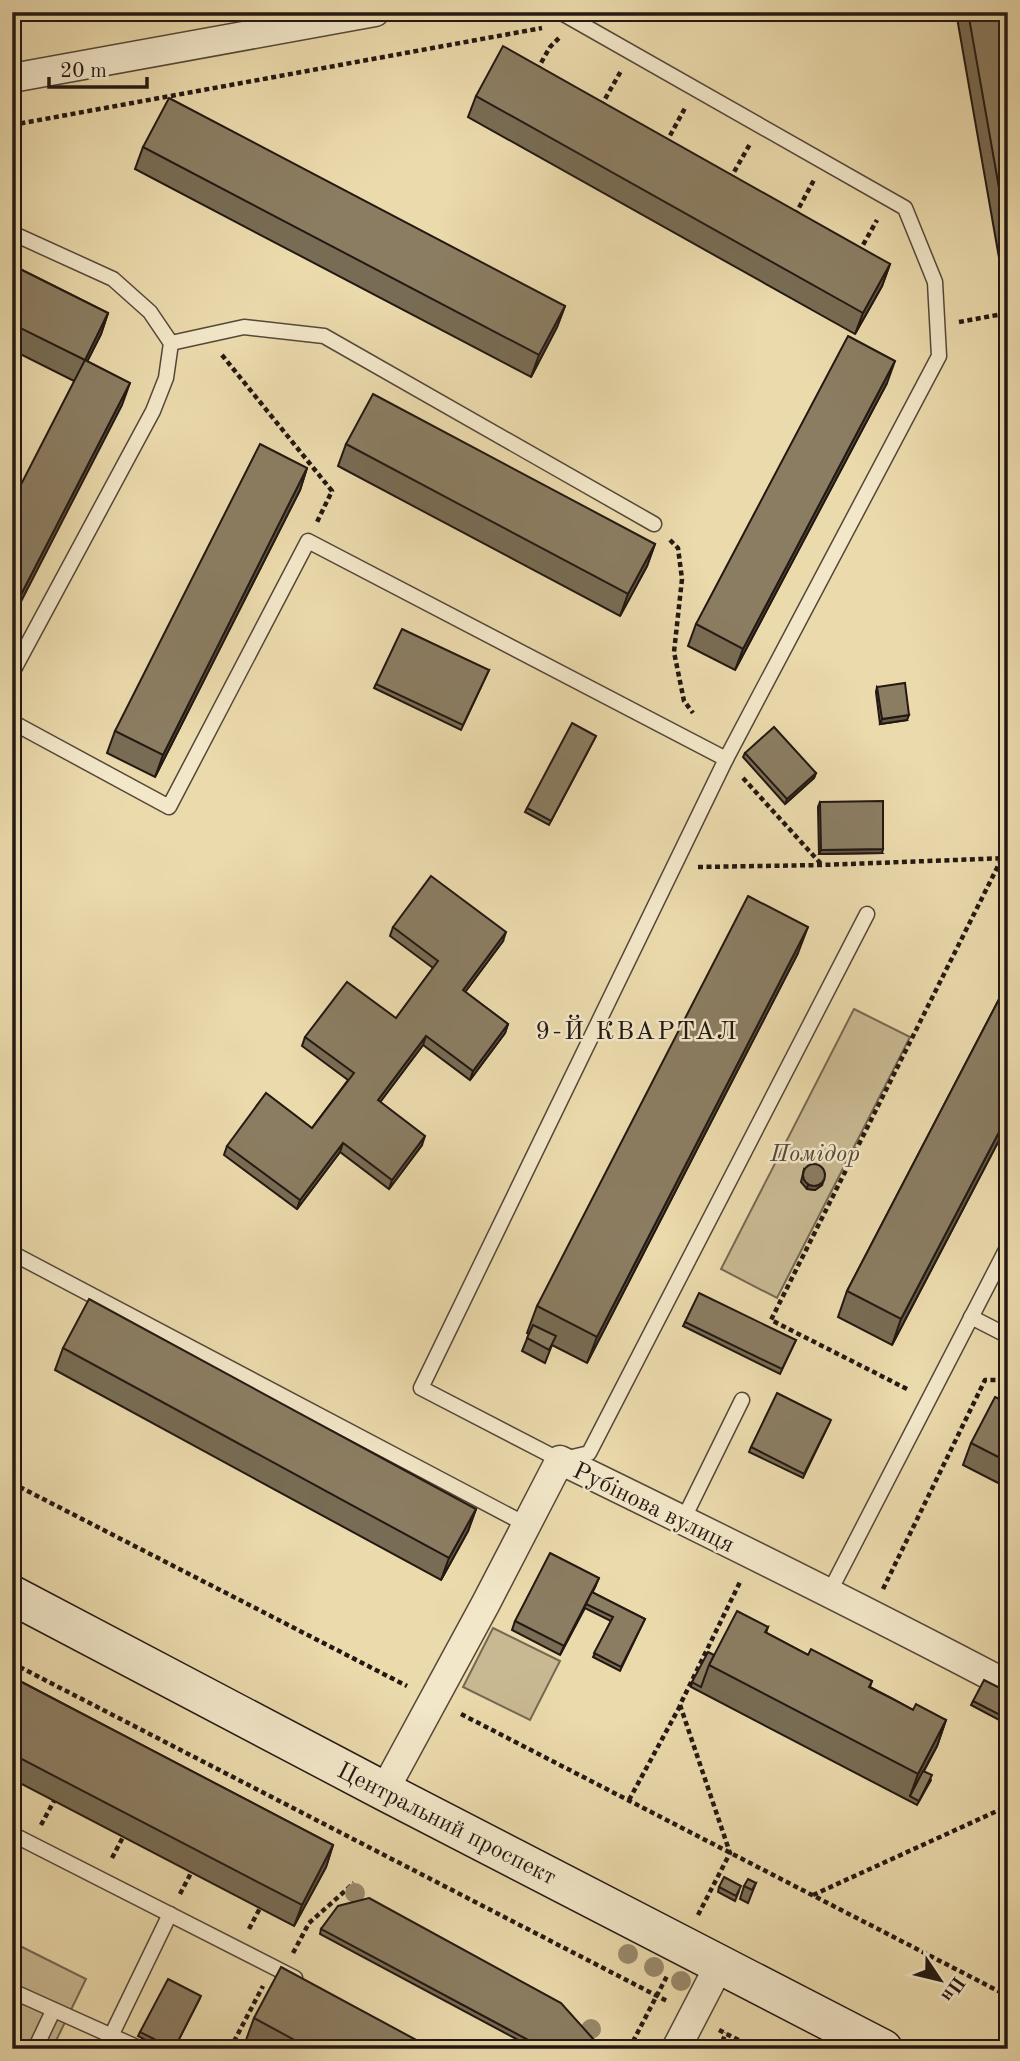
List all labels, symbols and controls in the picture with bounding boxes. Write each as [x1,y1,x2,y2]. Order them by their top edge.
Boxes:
scale bar [49,46,147,90]
text: 20 m [60,61,107,82]
district label: 9-Й КВАРТАЛ [535,1014,739,1045]
park label: Помідор [769,1143,860,1167]
street label: Рубінова вулиця [569,1459,738,1558]
street label: Центральний проспект [333,1759,559,1890]
north arrow [904,1946,974,2016]
text: Пн [937,1972,967,2004]

